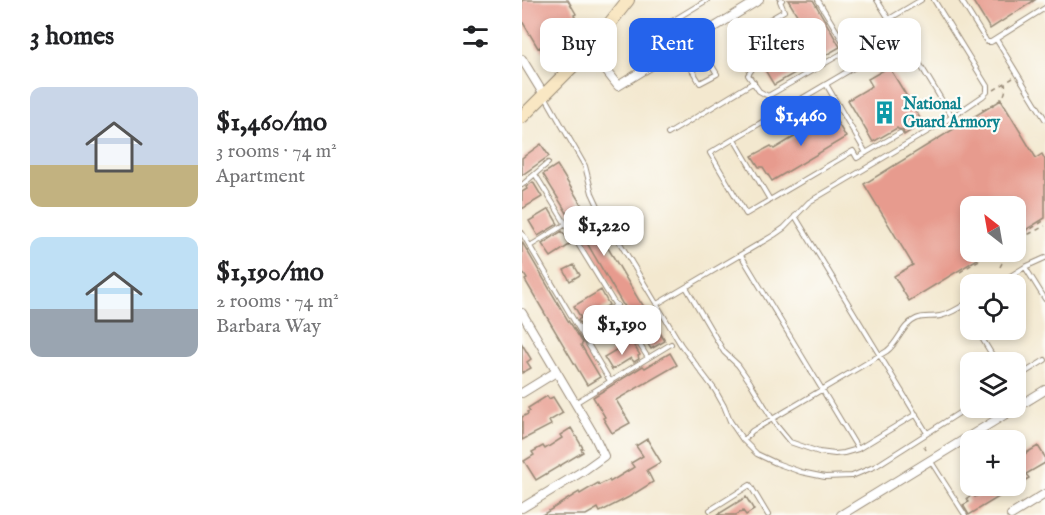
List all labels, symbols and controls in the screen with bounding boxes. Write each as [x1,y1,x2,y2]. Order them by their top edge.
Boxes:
chip: Buy [540,18,617,72]
chip: Rent [629,18,715,72]
chip: Filters [727,18,826,72]
chip: New [838,18,921,72]
text: 3 homes [30,20,114,53]
icon: filters [459,20,492,53]
place label: National Guard Armory [902,95,1001,133]
pin: $1,460 [752,96,850,147]
building icon: National Guard Armory [872,99,898,125]
text: $1,460 [775,103,827,128]
text: $1,460/mo [216,106,327,139]
icon: home [78,111,150,183]
text: 3 rooms · 74 m² [216,139,337,164]
text: Apartment [216,164,305,189]
north arrow [960,196,1026,262]
map controls [960,196,1026,496]
pin: $1,220 [555,206,653,257]
text: $1,220 [578,213,630,238]
text: $1,190/mo [216,256,324,289]
icon: home [78,261,150,333]
button: locate [960,274,1026,340]
text: 2 rooms · 74 m² [216,289,339,314]
pin: $1,190 [573,305,671,356]
text: $1,190 [597,312,647,337]
text: Barbara Way [216,314,321,339]
button: layers [960,352,1026,418]
button: + [960,430,1026,496]

